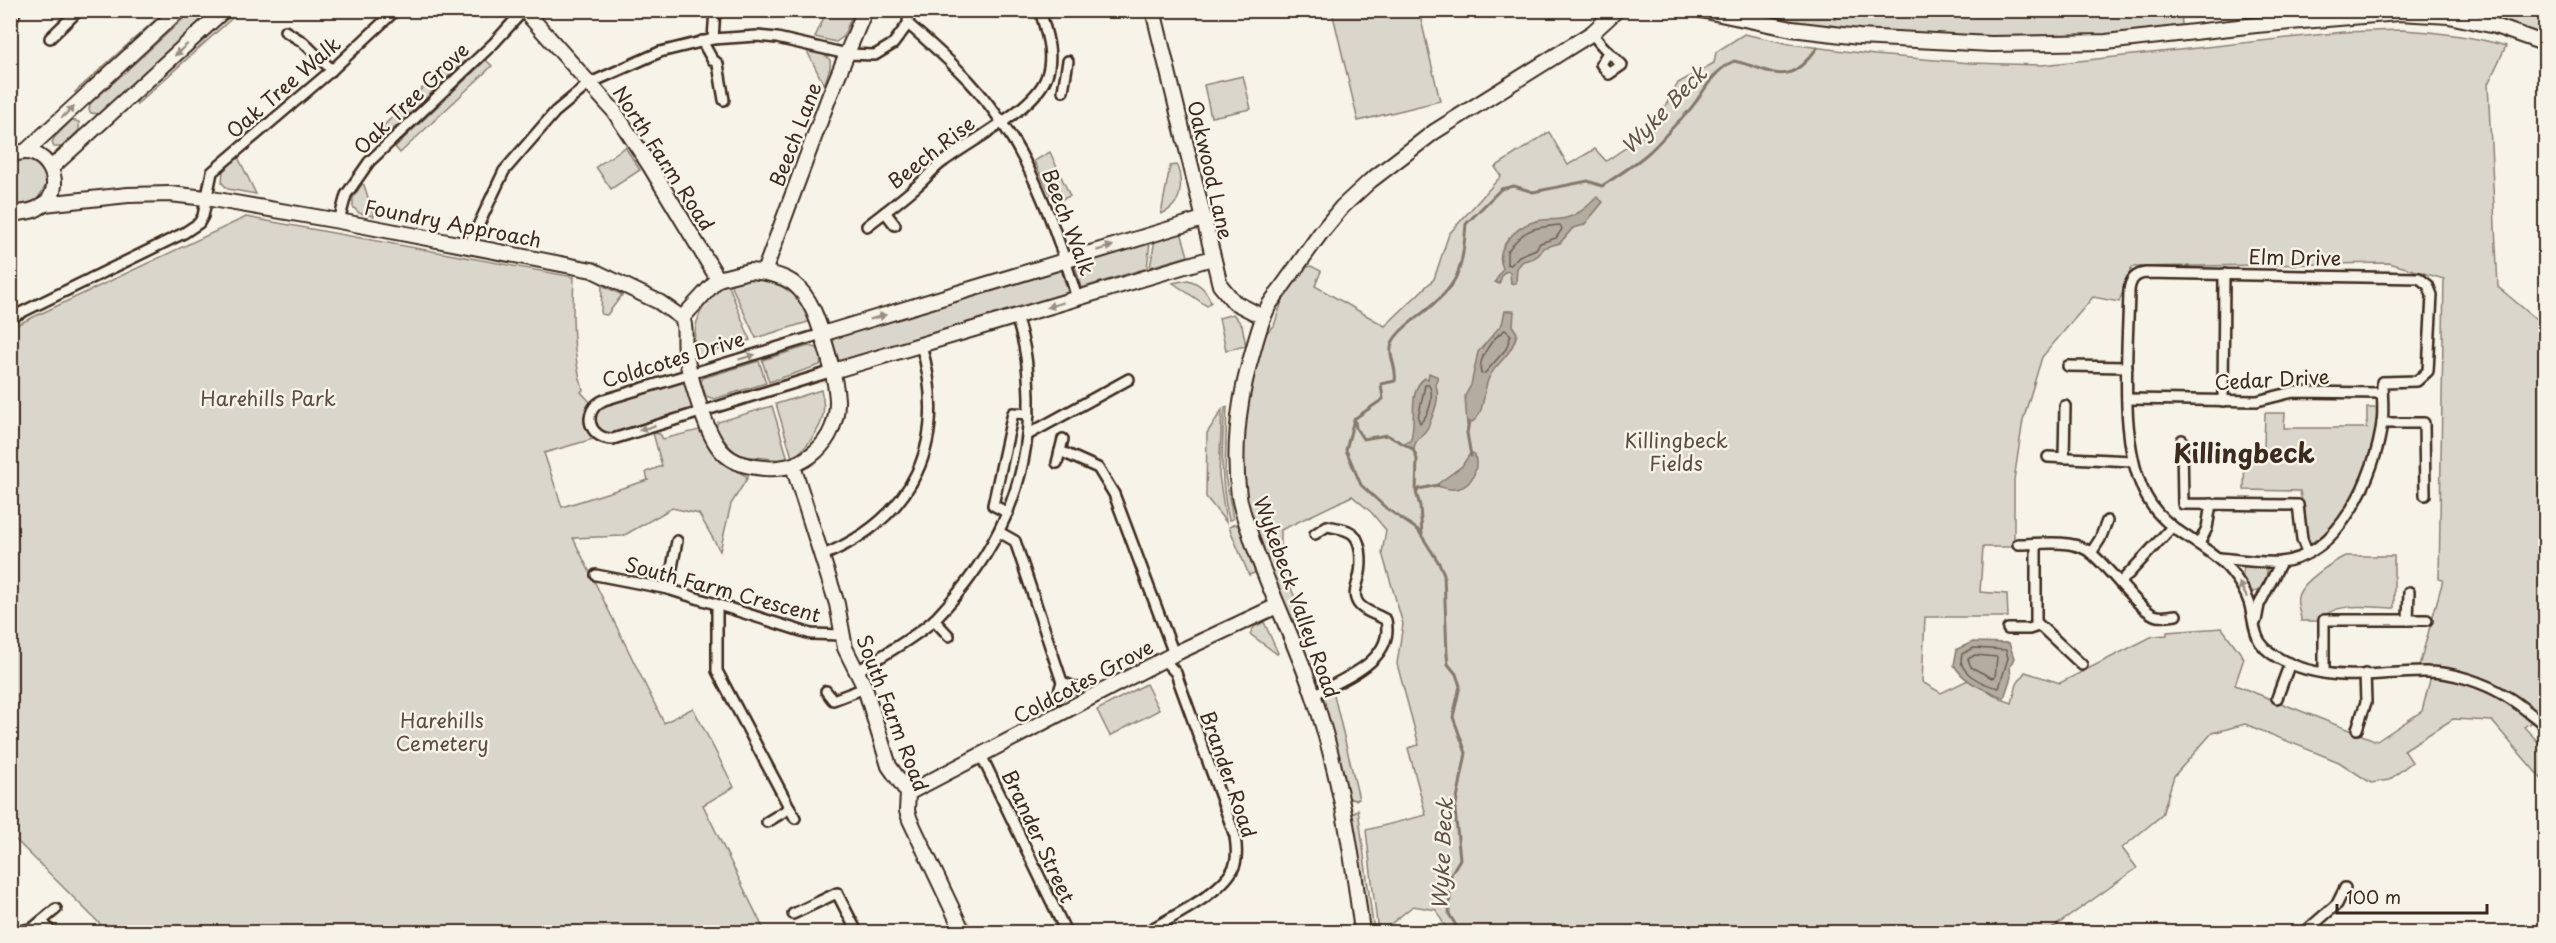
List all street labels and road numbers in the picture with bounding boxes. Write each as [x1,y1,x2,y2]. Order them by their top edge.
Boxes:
street label: Oak Tree Walk [219,29,347,145]
street label: Oak Tree Grove [347,35,475,161]
street label: Beech Lane [761,78,829,190]
street label: North Farm Road [606,80,722,236]
street label: Oakwood Lane [1180,98,1242,242]
street label: Beech Rise [881,108,981,196]
street label: Beech Walk [1035,164,1103,280]
street label: Foundry Approach [362,191,544,255]
street label: Elm Drive [2248,241,2342,273]
street label: Coldcotes Drive [598,323,748,395]
street label: Cedar Drive [2214,361,2330,397]
street label: Wykebeck Valley Road [1246,492,1348,702]
street label: South Farm Crescent [622,548,824,630]
street label: South Farm Road [849,630,937,796]
street label: Coldcotes Grove [1008,631,1158,731]
street label: Brander Road [1193,706,1265,842]
street label: Brander Street [995,764,1083,908]

